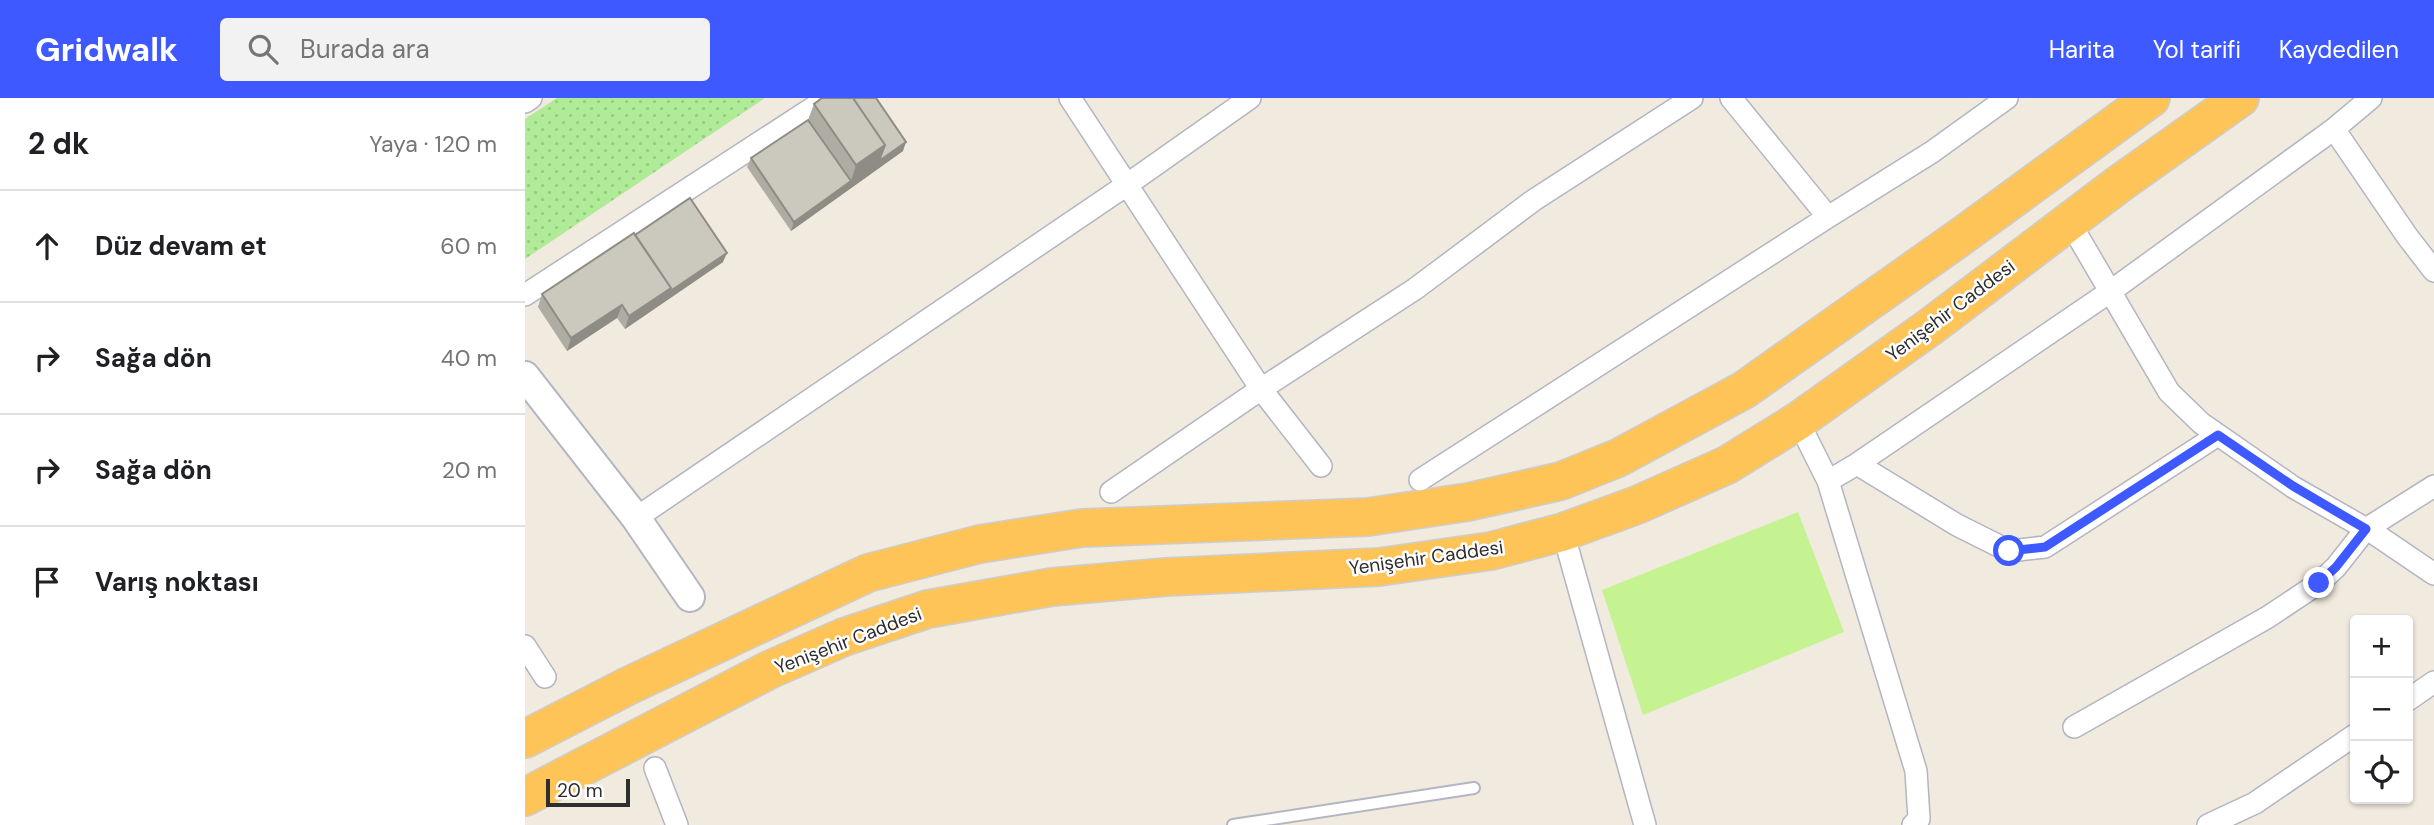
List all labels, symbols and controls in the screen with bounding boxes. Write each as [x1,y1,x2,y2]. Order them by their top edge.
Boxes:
search box [220,18,710,81]
text: Gridwalk [35,28,178,71]
icon: search [244,30,282,68]
text: Burada ara [300,32,430,66]
text: Harita [2049,34,2115,65]
text: Yol tarifi [2153,34,2241,65]
text: Kaydedilen [2279,34,2399,65]
text: 2 dk [28,124,89,163]
text: Yaya · 120 m [369,129,497,159]
icon: ahead [28,227,66,265]
text: Düz devam et [95,229,267,263]
text: 60 m [440,231,497,261]
street label: Yenişehir Caddesi [1881,254,2020,367]
icon: right [28,339,66,377]
text: Sağa dön [95,341,212,375]
text: 40 m [441,343,497,373]
icon: right [28,451,66,489]
text: Sağa dön [95,453,212,487]
text: 20 m [442,455,497,485]
street label: Yenişehir Caddesi [1347,534,1505,581]
route start [1993,535,2024,566]
icon: arrive [28,563,66,601]
text: Varış noktası [95,565,259,599]
route end [2303,567,2334,598]
street label: Yenişehir Caddesi [771,601,925,680]
map controls [2350,615,2413,804]
button: + [2350,615,2413,678]
button: − [2350,678,2413,741]
button: locate [2350,741,2413,804]
scale bar [546,776,630,808]
text: 20 m [557,778,603,803]

